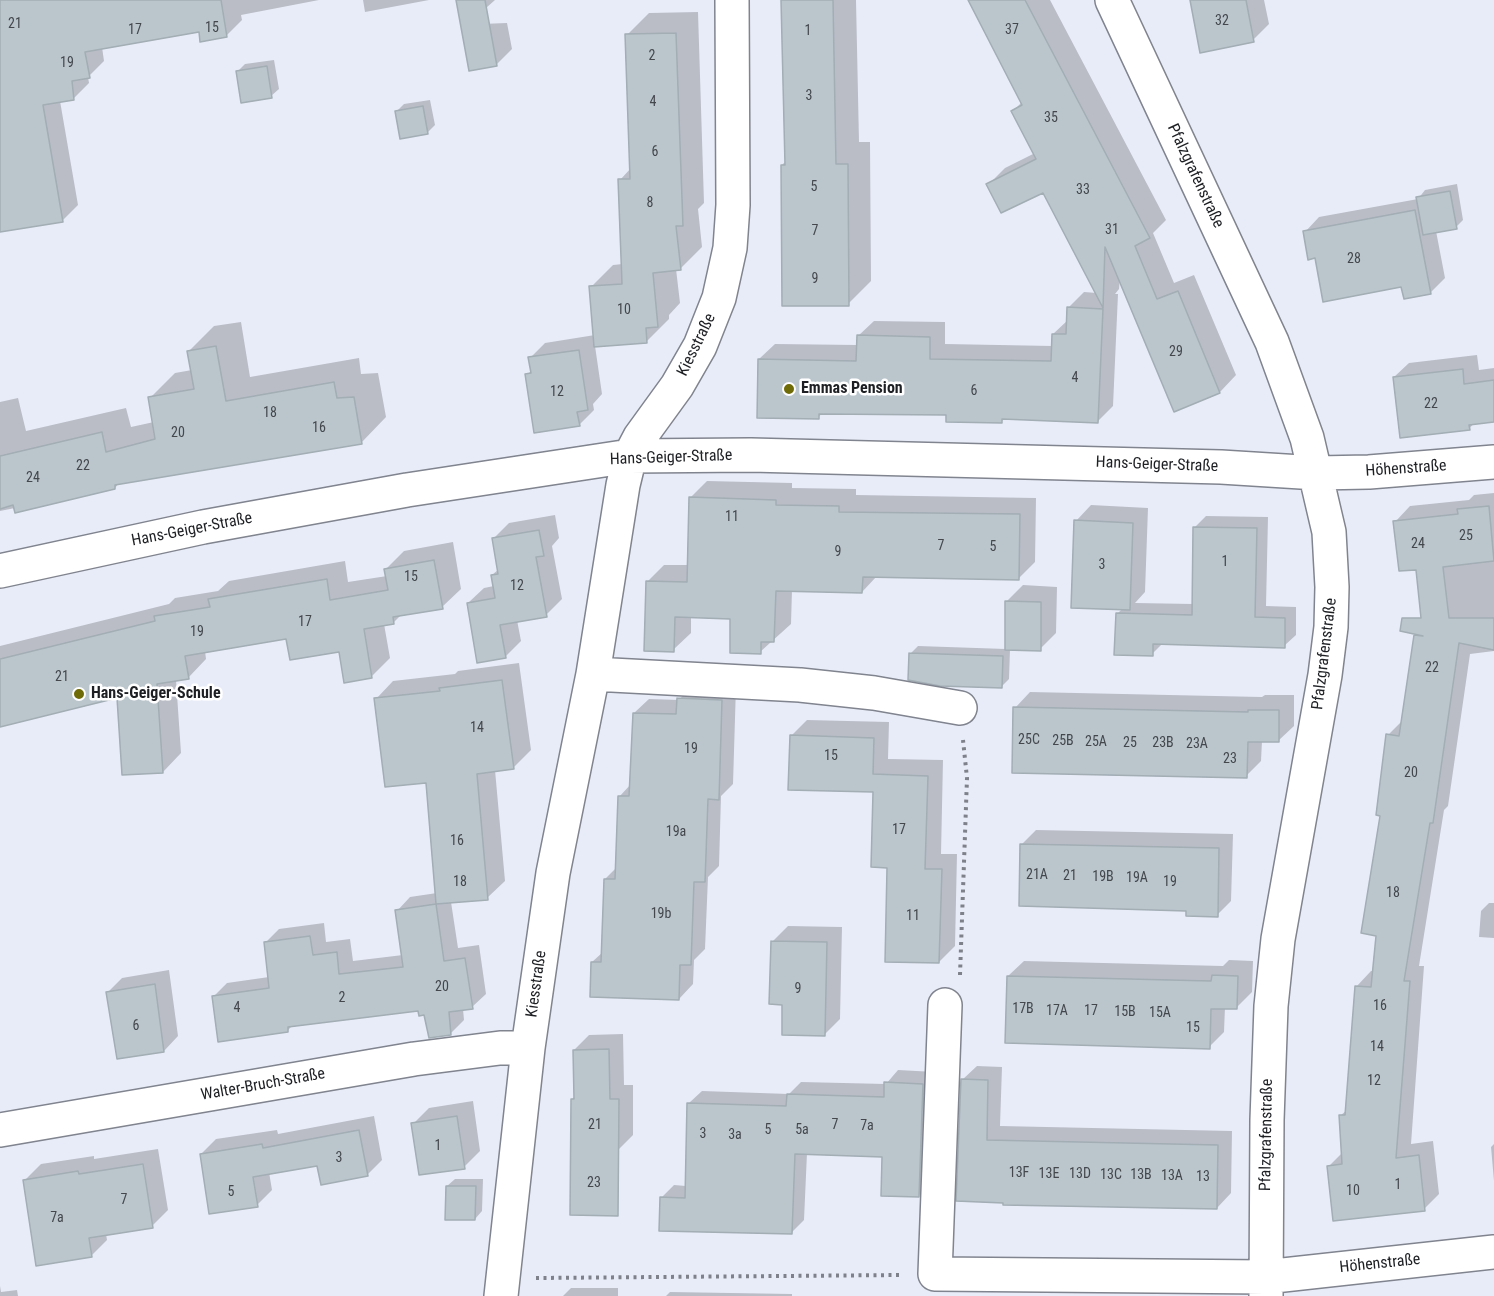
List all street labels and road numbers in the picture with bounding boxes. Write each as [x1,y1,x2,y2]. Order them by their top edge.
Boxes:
street label: Pfalzgrafenstraße [1163,121,1227,231]
street label: Kiesstraße [674,311,720,379]
street label: Hans-Geiger-Straße [609,446,733,470]
street label: Hans-Geiger-Straße [1095,453,1219,477]
street label: Höhenstraße [1365,457,1447,481]
street label: Hans-Geiger-Straße [130,509,254,551]
street label: Pfalzgrafenstraße [1309,597,1341,711]
street label: Kiesstraße [523,949,551,1019]
street label: Walter-Bruch-Straße [199,1065,327,1105]
street label: Pfalzgrafenstraße [1256,1079,1278,1191]
street label: Höhenstraße [1339,1250,1421,1278]

